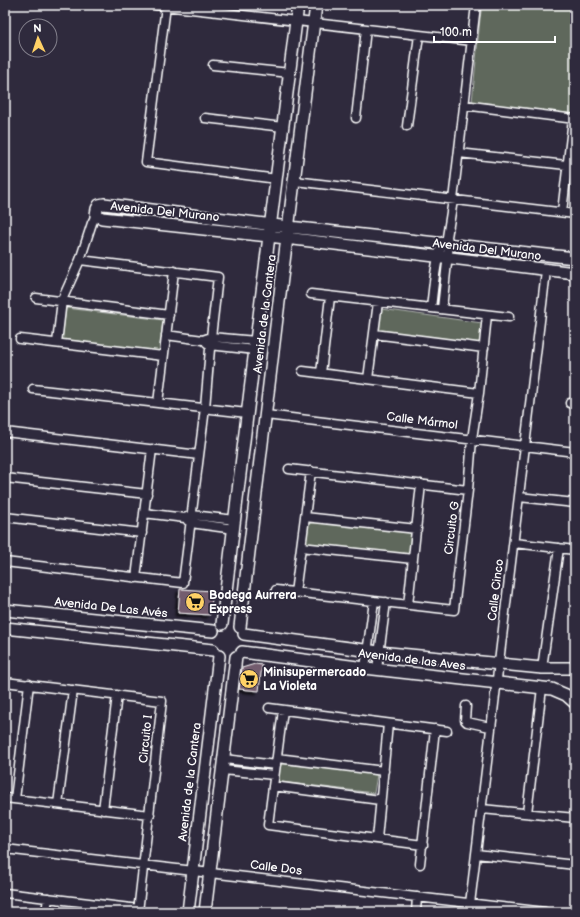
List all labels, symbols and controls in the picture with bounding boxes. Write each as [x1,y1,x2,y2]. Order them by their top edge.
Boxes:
north arrow [18,18,58,58]
scale bar [434,18,555,44]
text: N [33,22,42,35]
text: 100 m [440,25,472,40]
street label: Avenida Del Murano [110,199,220,225]
street label: Avenida Del Murano [432,236,542,264]
street label: Avenida de la Cantera [250,254,280,374]
street label: Calle Mármol [385,409,459,433]
street label: Circuito G [441,500,463,556]
street label: Calle Cinco [485,558,507,622]
place label: Bodega Aurrera Express [209,588,297,617]
supermarket icon: Bodega Aurrera Express [184,591,206,613]
street label: Avenida De Las Avés [54,595,168,621]
street label: Avenida de las Aves [358,646,466,674]
place label: Minisupermercado La Violeta [263,665,366,694]
supermarket icon: Minisupermercado La Violeta [238,668,260,690]
street label: Circuito I [136,714,156,764]
street label: Avenida de la Cantera [175,722,205,842]
street label: Calle Dos [249,857,303,879]

